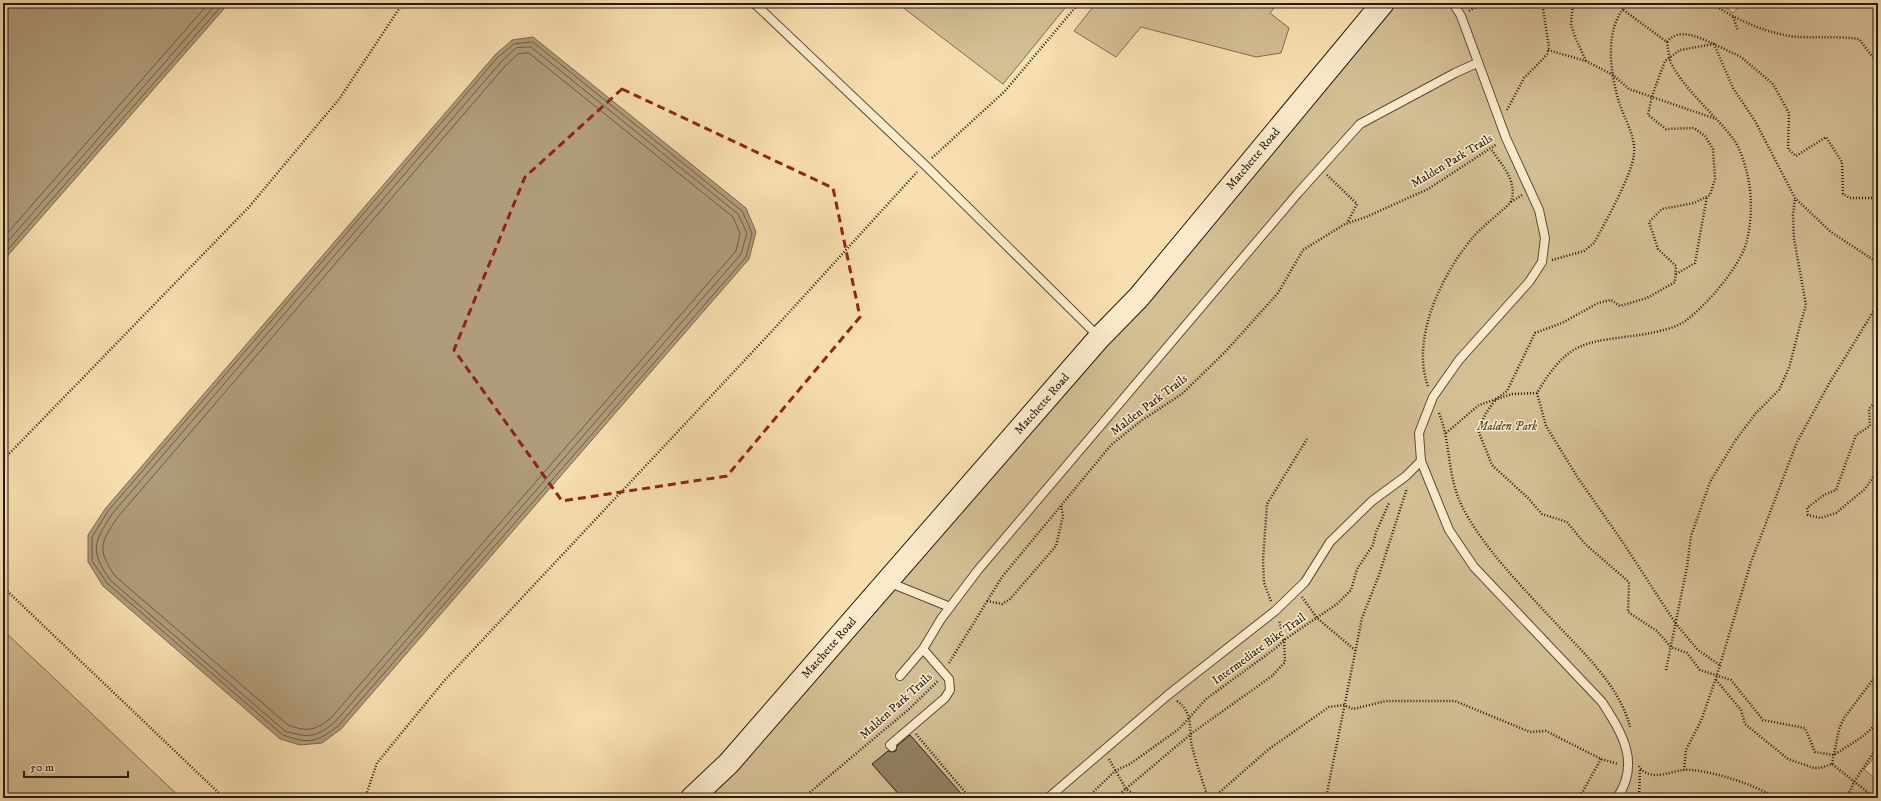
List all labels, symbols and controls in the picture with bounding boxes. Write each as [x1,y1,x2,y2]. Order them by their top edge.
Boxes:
street label: Matchette Road [1223,125,1283,193]
street label: Malden Park Trails [1408,131,1496,191]
street label: Matchette Road [1011,370,1073,438]
street label: Malden Park Trails [1108,371,1190,439]
park label: Malden Park [1476,419,1537,434]
street label: Intermediate Bike Trail [1209,610,1309,688]
street label: Matchette Road [798,614,860,682]
street label: Malden Park Trails [857,669,935,743]
scale bar [24,753,128,779]
text: 50 m [30,760,54,775]

